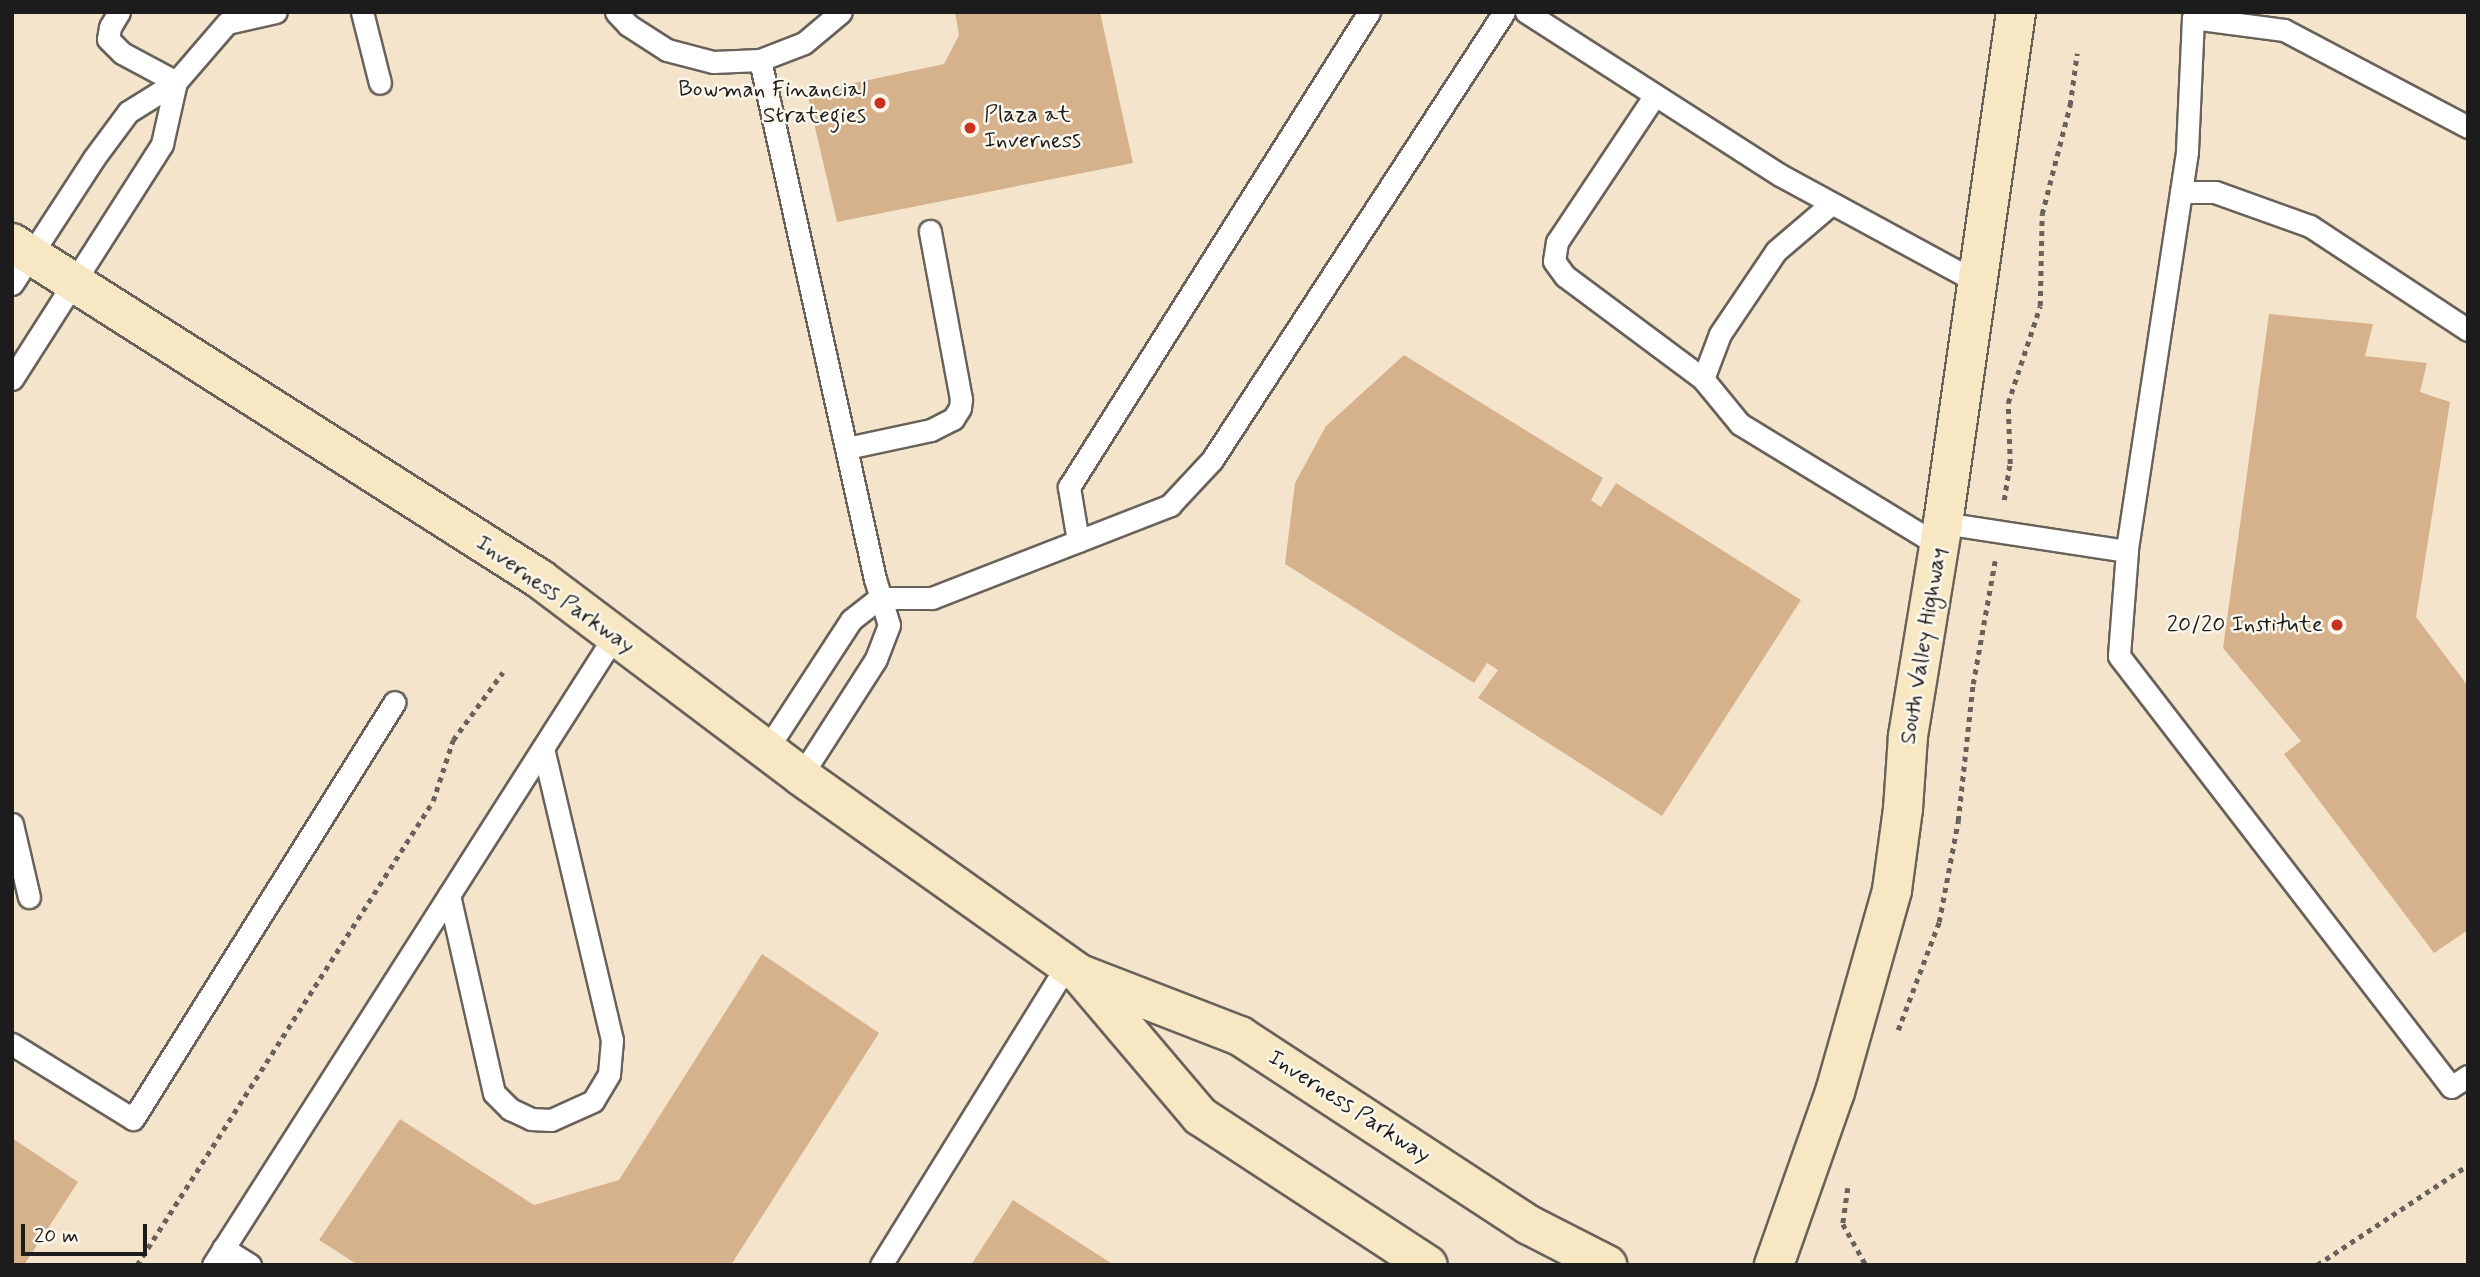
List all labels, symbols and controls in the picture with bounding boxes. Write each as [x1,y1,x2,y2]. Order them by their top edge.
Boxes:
place label: Bowman Financial Strategies [682,76,866,130]
marker: Bowman Financial Strategies [872,95,888,111]
place label: Plaza at Inverness [984,101,1081,155]
marker: Plaza at Inverness [962,120,978,136]
street label: Inverness Parkway [470,530,640,660]
street label: South Valley Highway [1895,545,1953,747]
place label: 20/20 Institute [2167,611,2323,639]
marker: 20/20 Institute [2329,617,2345,633]
street label: Inverness Parkway [1263,1044,1435,1170]
scale bar [24,1210,150,1254]
text: 20 m [34,1222,79,1250]

